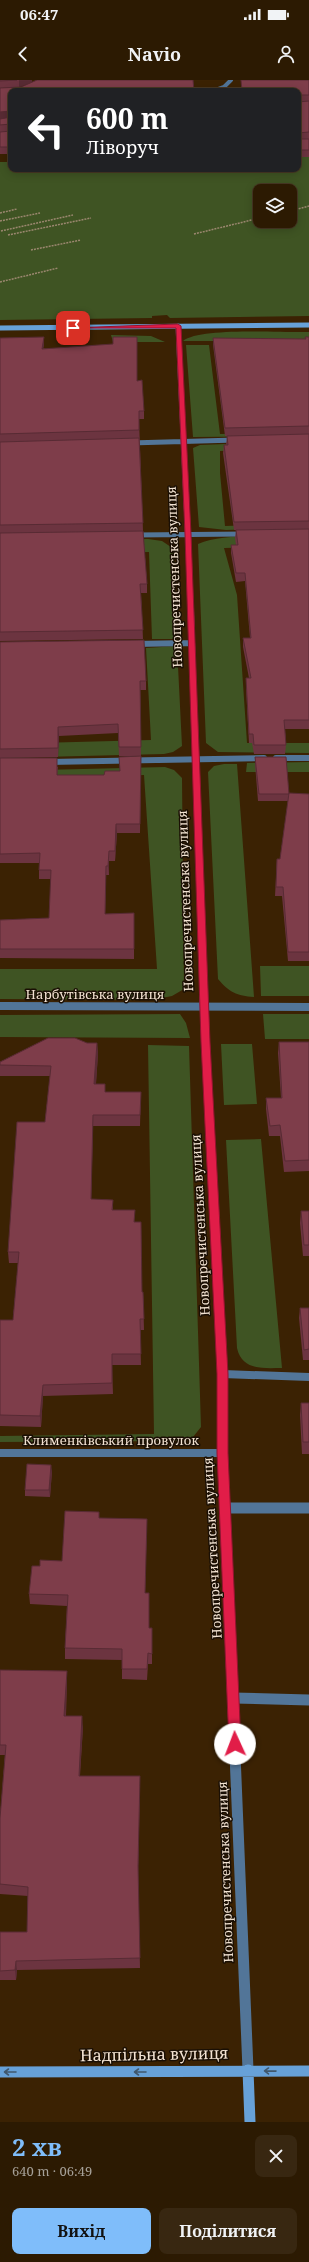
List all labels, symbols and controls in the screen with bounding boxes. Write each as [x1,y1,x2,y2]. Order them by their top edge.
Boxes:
text: 06:47 [20,4,58,24]
text: Navio [128,42,181,66]
icon: back [12,43,34,65]
icon: person [275,43,297,65]
text: 600 m [86,99,168,137]
icon: left [20,104,72,156]
text: Ліворуч [86,135,159,159]
map controls [253,184,297,228]
button: layers [253,184,297,228]
pin [56,311,90,345]
icon: arrive [62,317,84,339]
street label: Новопречистенська вулиця [162,486,186,668]
street label: Новопречистенська вулиця [173,810,197,992]
street label: Нарбутівська вулиця [26,985,164,1003]
street label: Новопречистенська вулиця [186,1134,214,1316]
street label: Клименківський провулок [23,1431,199,1449]
street label: Новопречистенська вулиця [198,1457,226,1639]
position arrow [214,1723,256,1765]
street label: Новопречистенська вулиця [213,1781,237,1963]
street label: Надпільна вулиця [80,2042,228,2066]
one-way arrow [264,2067,277,2074]
one-way arrow [4,2068,17,2076]
one-way arrow [134,2068,147,2076]
text: 2 хв [12,2130,62,2163]
button: close [255,2135,297,2177]
text: 640 m · 06:49 [12,2162,92,2180]
button: Вихід [12,2208,151,2254]
button: Поділитися [159,2208,297,2254]

